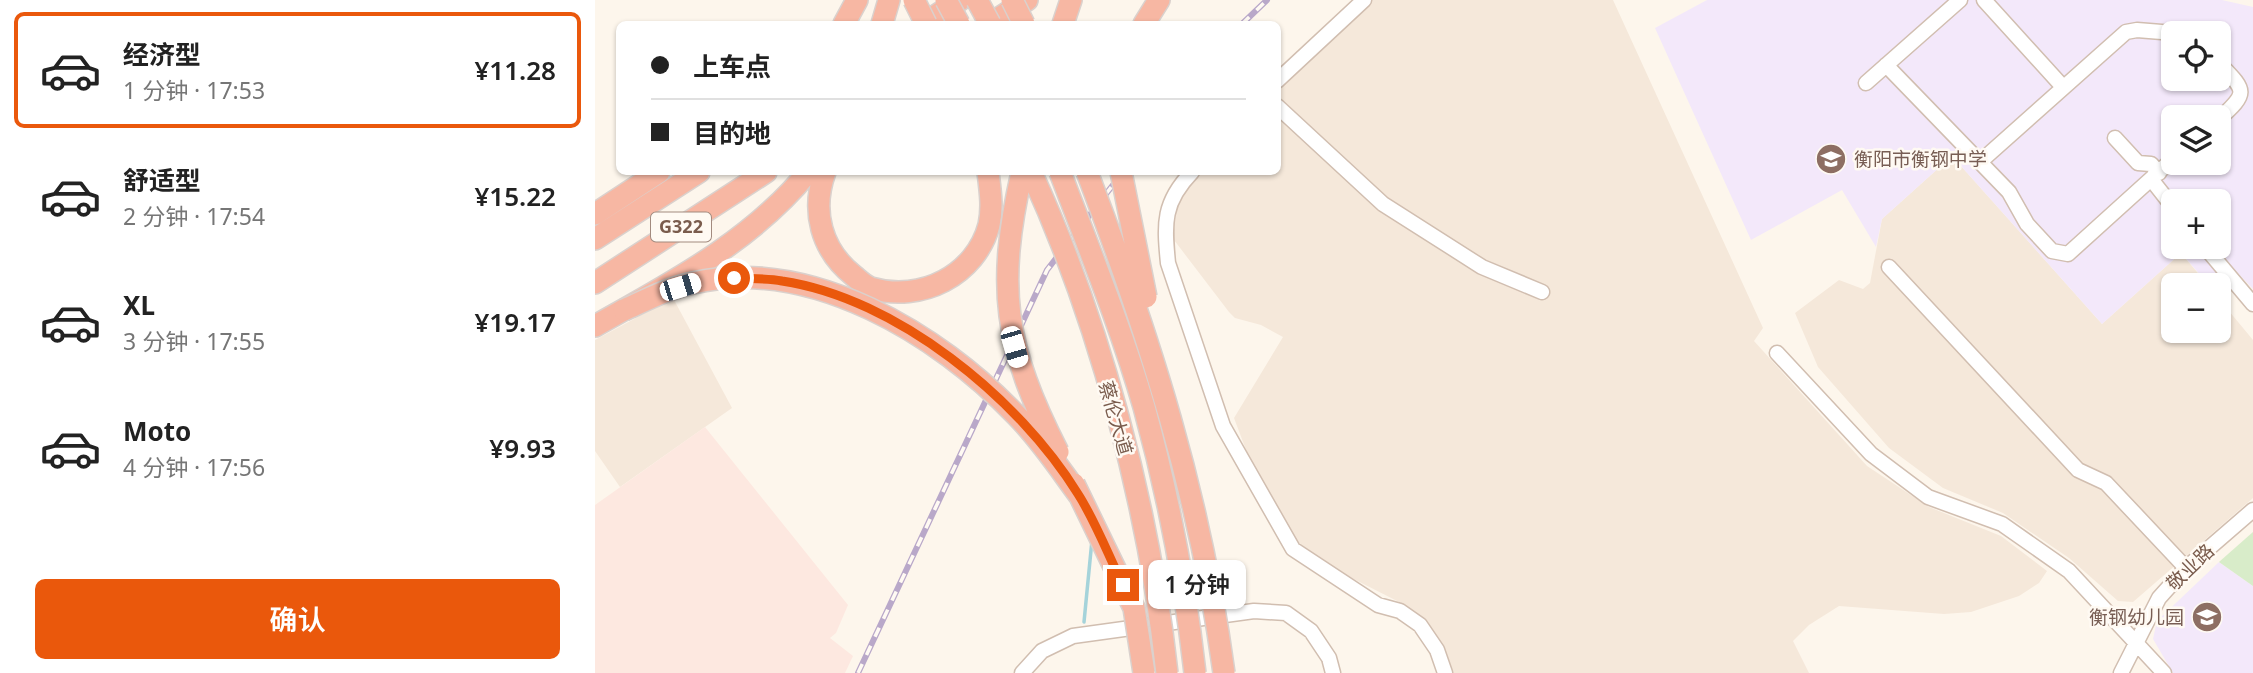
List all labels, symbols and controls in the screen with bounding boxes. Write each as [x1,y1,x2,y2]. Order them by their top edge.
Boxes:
map controls [2161,21,2231,343]
button: locate [2161,21,2231,91]
text: 经济型 [123,36,201,72]
icon: car [39,39,102,102]
text: 上车点 [693,48,771,84]
text: ¥11.28 [474,52,556,88]
text: 1 分钟 · 17:53 [123,74,265,106]
button: layers [2161,105,2231,175]
text: 目的地 [693,115,771,151]
school or university icon: 衡阳市衡钢中学 [1814,142,1848,176]
place label: 衡阳市衡钢中学 [1854,146,1987,172]
text: 舒适型 [123,162,201,198]
icon: car [39,165,102,228]
text: ¥15.22 [474,178,556,214]
button: + [2161,189,2231,259]
text: 2 分钟 · 17:54 [123,200,265,232]
road number: G322 [651,212,711,242]
route start [718,262,750,294]
car [657,271,704,303]
button: − [2161,273,2231,343]
text: XL [123,287,155,323]
icon: car [39,291,102,354]
text: ¥19.17 [474,304,556,340]
car [999,324,1030,370]
text: 3 分钟 · 17:55 [123,325,265,357]
street label: 蔡伦大道 [1093,378,1139,458]
text: Moto [123,413,191,449]
icon: car [39,417,102,480]
text: ¥9.93 [489,430,556,466]
text: 4 分钟 · 17:56 [123,451,265,483]
street label: 敬业路 [2160,538,2220,596]
callout: 1 分钟 [1147,560,1245,610]
text: 1 分钟 [1164,568,1230,600]
route end [1107,569,1139,601]
button: 确认 [35,579,560,659]
school or university icon: 衡钢幼儿园 [2190,600,2224,634]
place label: 衡钢幼儿园 [2089,604,2184,630]

